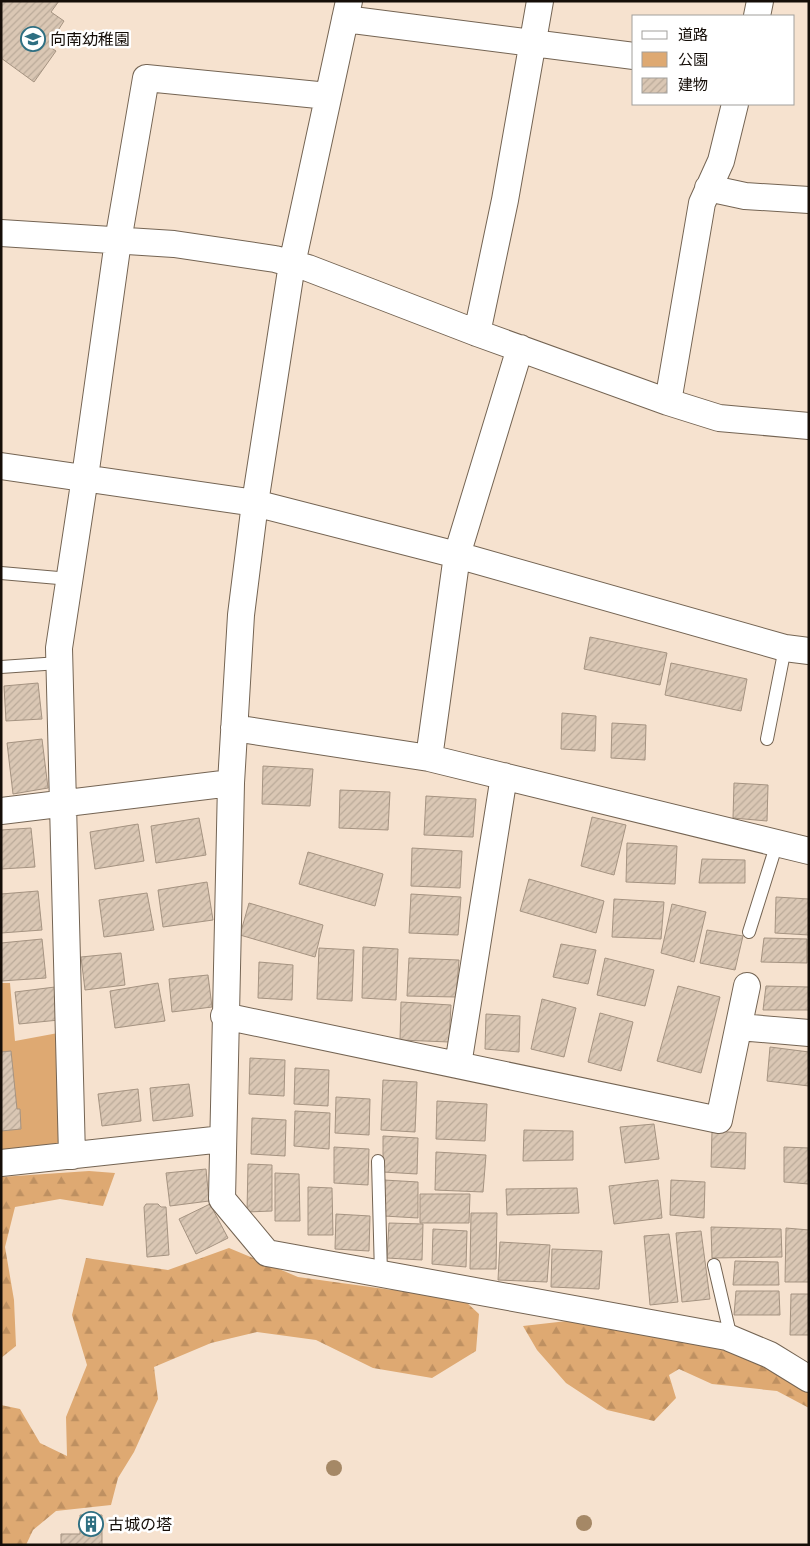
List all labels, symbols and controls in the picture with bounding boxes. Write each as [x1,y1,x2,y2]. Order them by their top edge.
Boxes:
legend [632,15,795,105]
text: 道路 [678,25,708,44]
school or university icon: 向南幼稚園 [20,26,46,52]
place label: 向南幼稚園 [50,29,130,49]
text: 公園 [678,50,708,69]
text: 建物 [678,75,708,94]
building icon: 古城の塔 [78,1511,104,1537]
place label: 古城の塔 [108,1514,172,1534]

